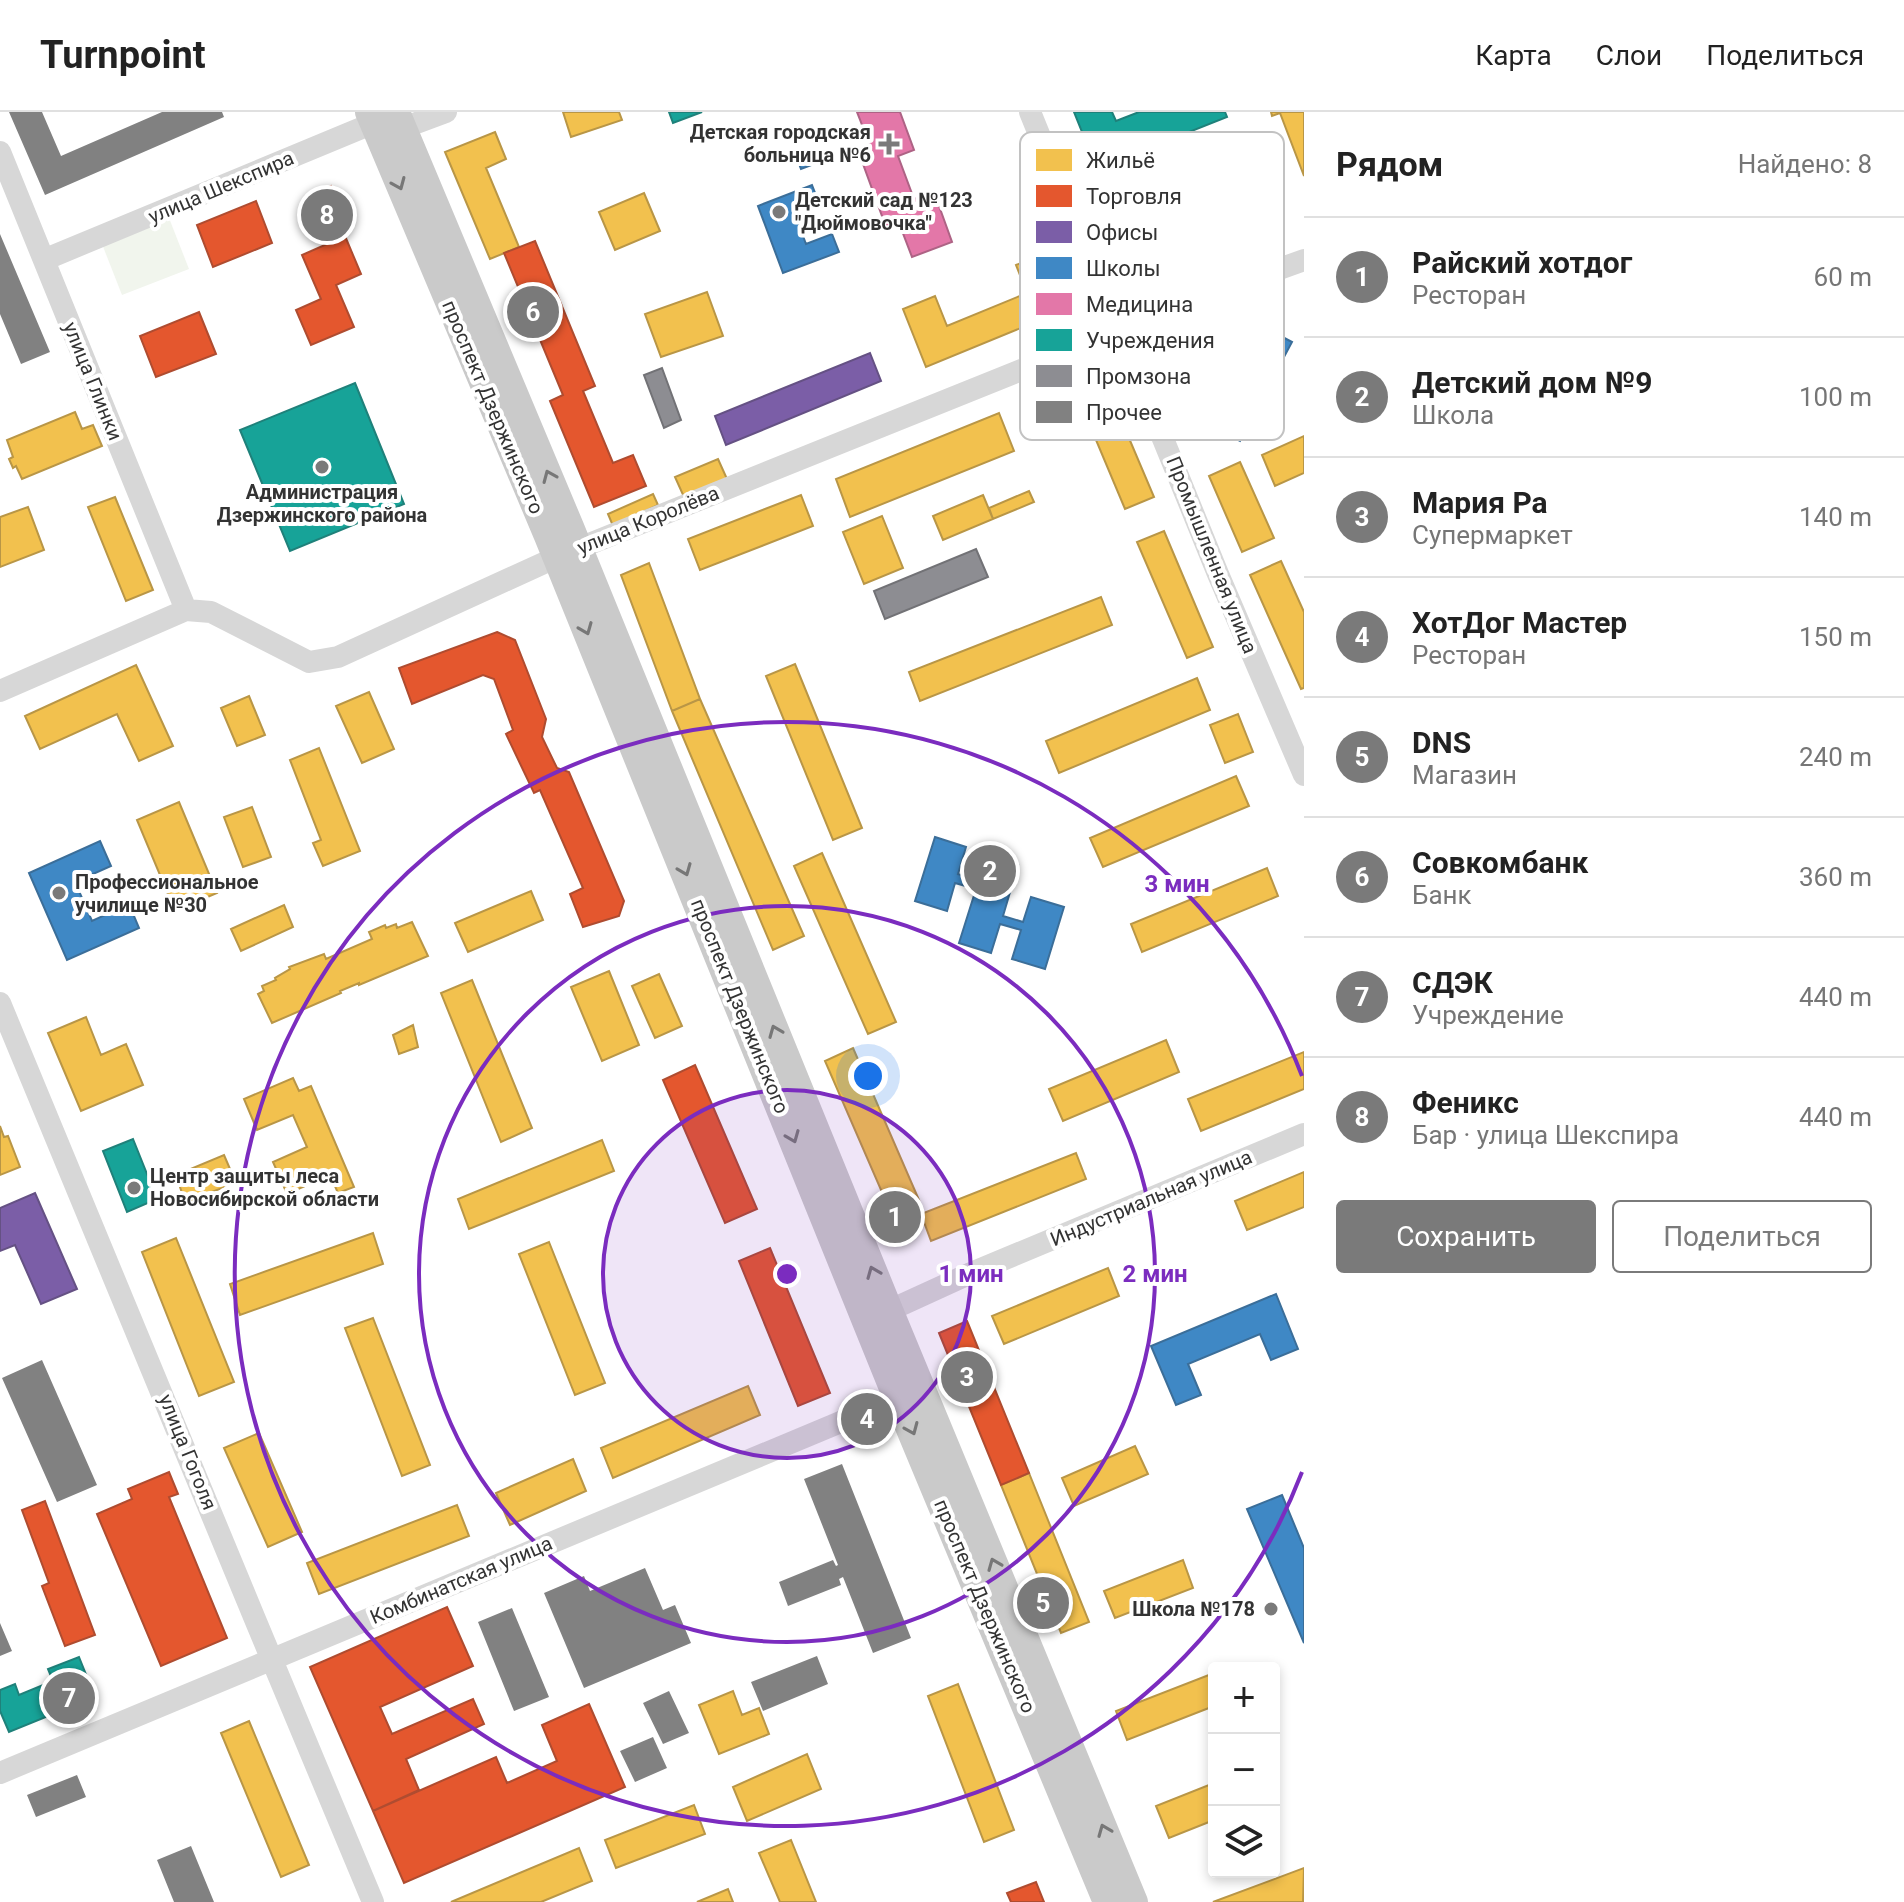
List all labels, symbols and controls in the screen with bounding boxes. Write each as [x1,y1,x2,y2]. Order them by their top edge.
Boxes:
text: Turnpoint [40,33,206,77]
text: Карта [1475,39,1552,72]
text: Слои [1596,39,1662,72]
text: Поделиться [1706,39,1864,72]
place label: Детская городская больница №6 [690,120,871,167]
legend [1020,132,1284,440]
marker: Детская городская больница №6 [878,133,900,155]
text: Рядом [1336,144,1443,184]
street label: улица Шекспира [145,146,297,228]
text: Жильё [1086,148,1155,173]
text: Найдено: 8 [1738,149,1872,179]
one-way arrow [390,176,406,190]
text: Торговля [1086,184,1182,209]
pin: 8 [301,185,353,245]
place label: Детский сад №123 "Дюймовочка" [795,188,973,235]
marker: Детский сад №123 "Дюймовочка" [770,203,788,221]
text: Офисы [1086,220,1158,245]
text: Райский хотдог [1412,245,1632,280]
text: Школы [1086,256,1161,281]
text: 1 [1355,262,1369,292]
text: 60 m [1814,262,1872,292]
text: Ресторан [1412,280,1526,310]
pin: 6 [507,282,559,342]
text: Медицина [1086,292,1193,317]
street label: проспект Дзержинского [437,297,549,517]
street label: улица Глинки [58,318,128,444]
text: Учреждения [1086,328,1215,353]
text: Промзона [1086,364,1191,389]
text: Детский дом №9 [1412,365,1652,400]
text: 2 [1355,382,1369,412]
text: 100 m [1799,382,1872,412]
text: Прочее [1086,400,1162,425]
text: Школа [1412,400,1494,430]
street label: Промышленная улица [1161,453,1263,657]
marker: Администрация Дзержинского района [313,458,331,476]
one-way arrow [542,470,558,484]
place label: Администрация Дзержинского района [217,480,428,527]
street label: улица Королёва [574,481,722,559]
text: Мария Ра [1412,485,1548,520]
text: 3 [1355,502,1369,532]
text: 140 m [1799,502,1872,532]
text: Супермаркет [1412,520,1573,550]
text: ХотДог Мастер [1412,605,1627,640]
one-way arrow [576,621,593,635]
text: 4 [1355,622,1369,652]
text: 150 m [1799,622,1872,652]
text: Ресторан [1412,640,1526,670]
text: DNS [1412,725,1471,760]
text: 5 [1355,742,1369,772]
text: 240 m [1799,742,1872,772]
text: Магазин [1412,760,1517,790]
pin: 2 [964,841,1016,901]
text: Совкомбанк [1412,845,1588,880]
one-way arrow [675,862,691,876]
text: 6 [1355,862,1369,892]
text: 360 m [1799,862,1872,892]
place label: Профессиональное училище №30 [75,870,259,917]
text: 3 мин [1144,870,1210,898]
text: Банк [1412,880,1472,910]
marker: Профессиональное училище №30 [50,884,68,902]
street label: проспект Дзержинского [686,895,794,1117]
text: СДЭК [1412,965,1493,1000]
text: 7 [1355,982,1369,1012]
text: 440 m [1799,982,1872,1012]
text: Учреждение [1412,1000,1564,1030]
one-way arrow [768,1025,784,1039]
your location [848,1056,888,1096]
text: Феникс [1412,1085,1519,1120]
text: 8 [1355,1102,1369,1132]
text: 440 m [1799,1102,1872,1132]
text: Бар · улица Шекспира [1412,1120,1679,1150]
one-way arrow [783,1129,800,1143]
street label: Индустриальная улица [1047,1145,1255,1251]
place label: Центр защиты леса Новосибирской области [150,1164,379,1211]
marker: Центр защиты леса Новосибирской области [125,1179,143,1197]
pin: 1 [869,1187,921,1247]
button: Сохранить [1336,1200,1596,1273]
button: Поделиться [1612,1200,1872,1273]
centre of rings [773,1260,801,1288]
text: 1 мин [938,1260,1004,1288]
text: 2 мин [1122,1260,1188,1288]
one-way arrow [866,1266,883,1280]
pin: 3 [941,1347,993,1407]
pin: 4 [841,1389,893,1449]
street label: улица Гоголя [154,1391,222,1513]
one-way arrow [902,1421,918,1436]
street label: проспект Дзержинского [929,1496,1041,1716]
street label: Комбинатская улица [366,1531,556,1629]
one-way arrow [988,1558,1004,1572]
pin: 5 [1017,1573,1069,1633]
place label: Школа №178 [1132,1597,1255,1621]
marker: Школа №178 [1262,1600,1280,1618]
map controls [1208,1662,1280,1878]
button: + [1208,1662,1280,1734]
pin: 7 [43,1668,95,1728]
button: − [1208,1734,1280,1806]
button: layers [1208,1806,1280,1878]
one-way arrow [1097,1824,1114,1838]

